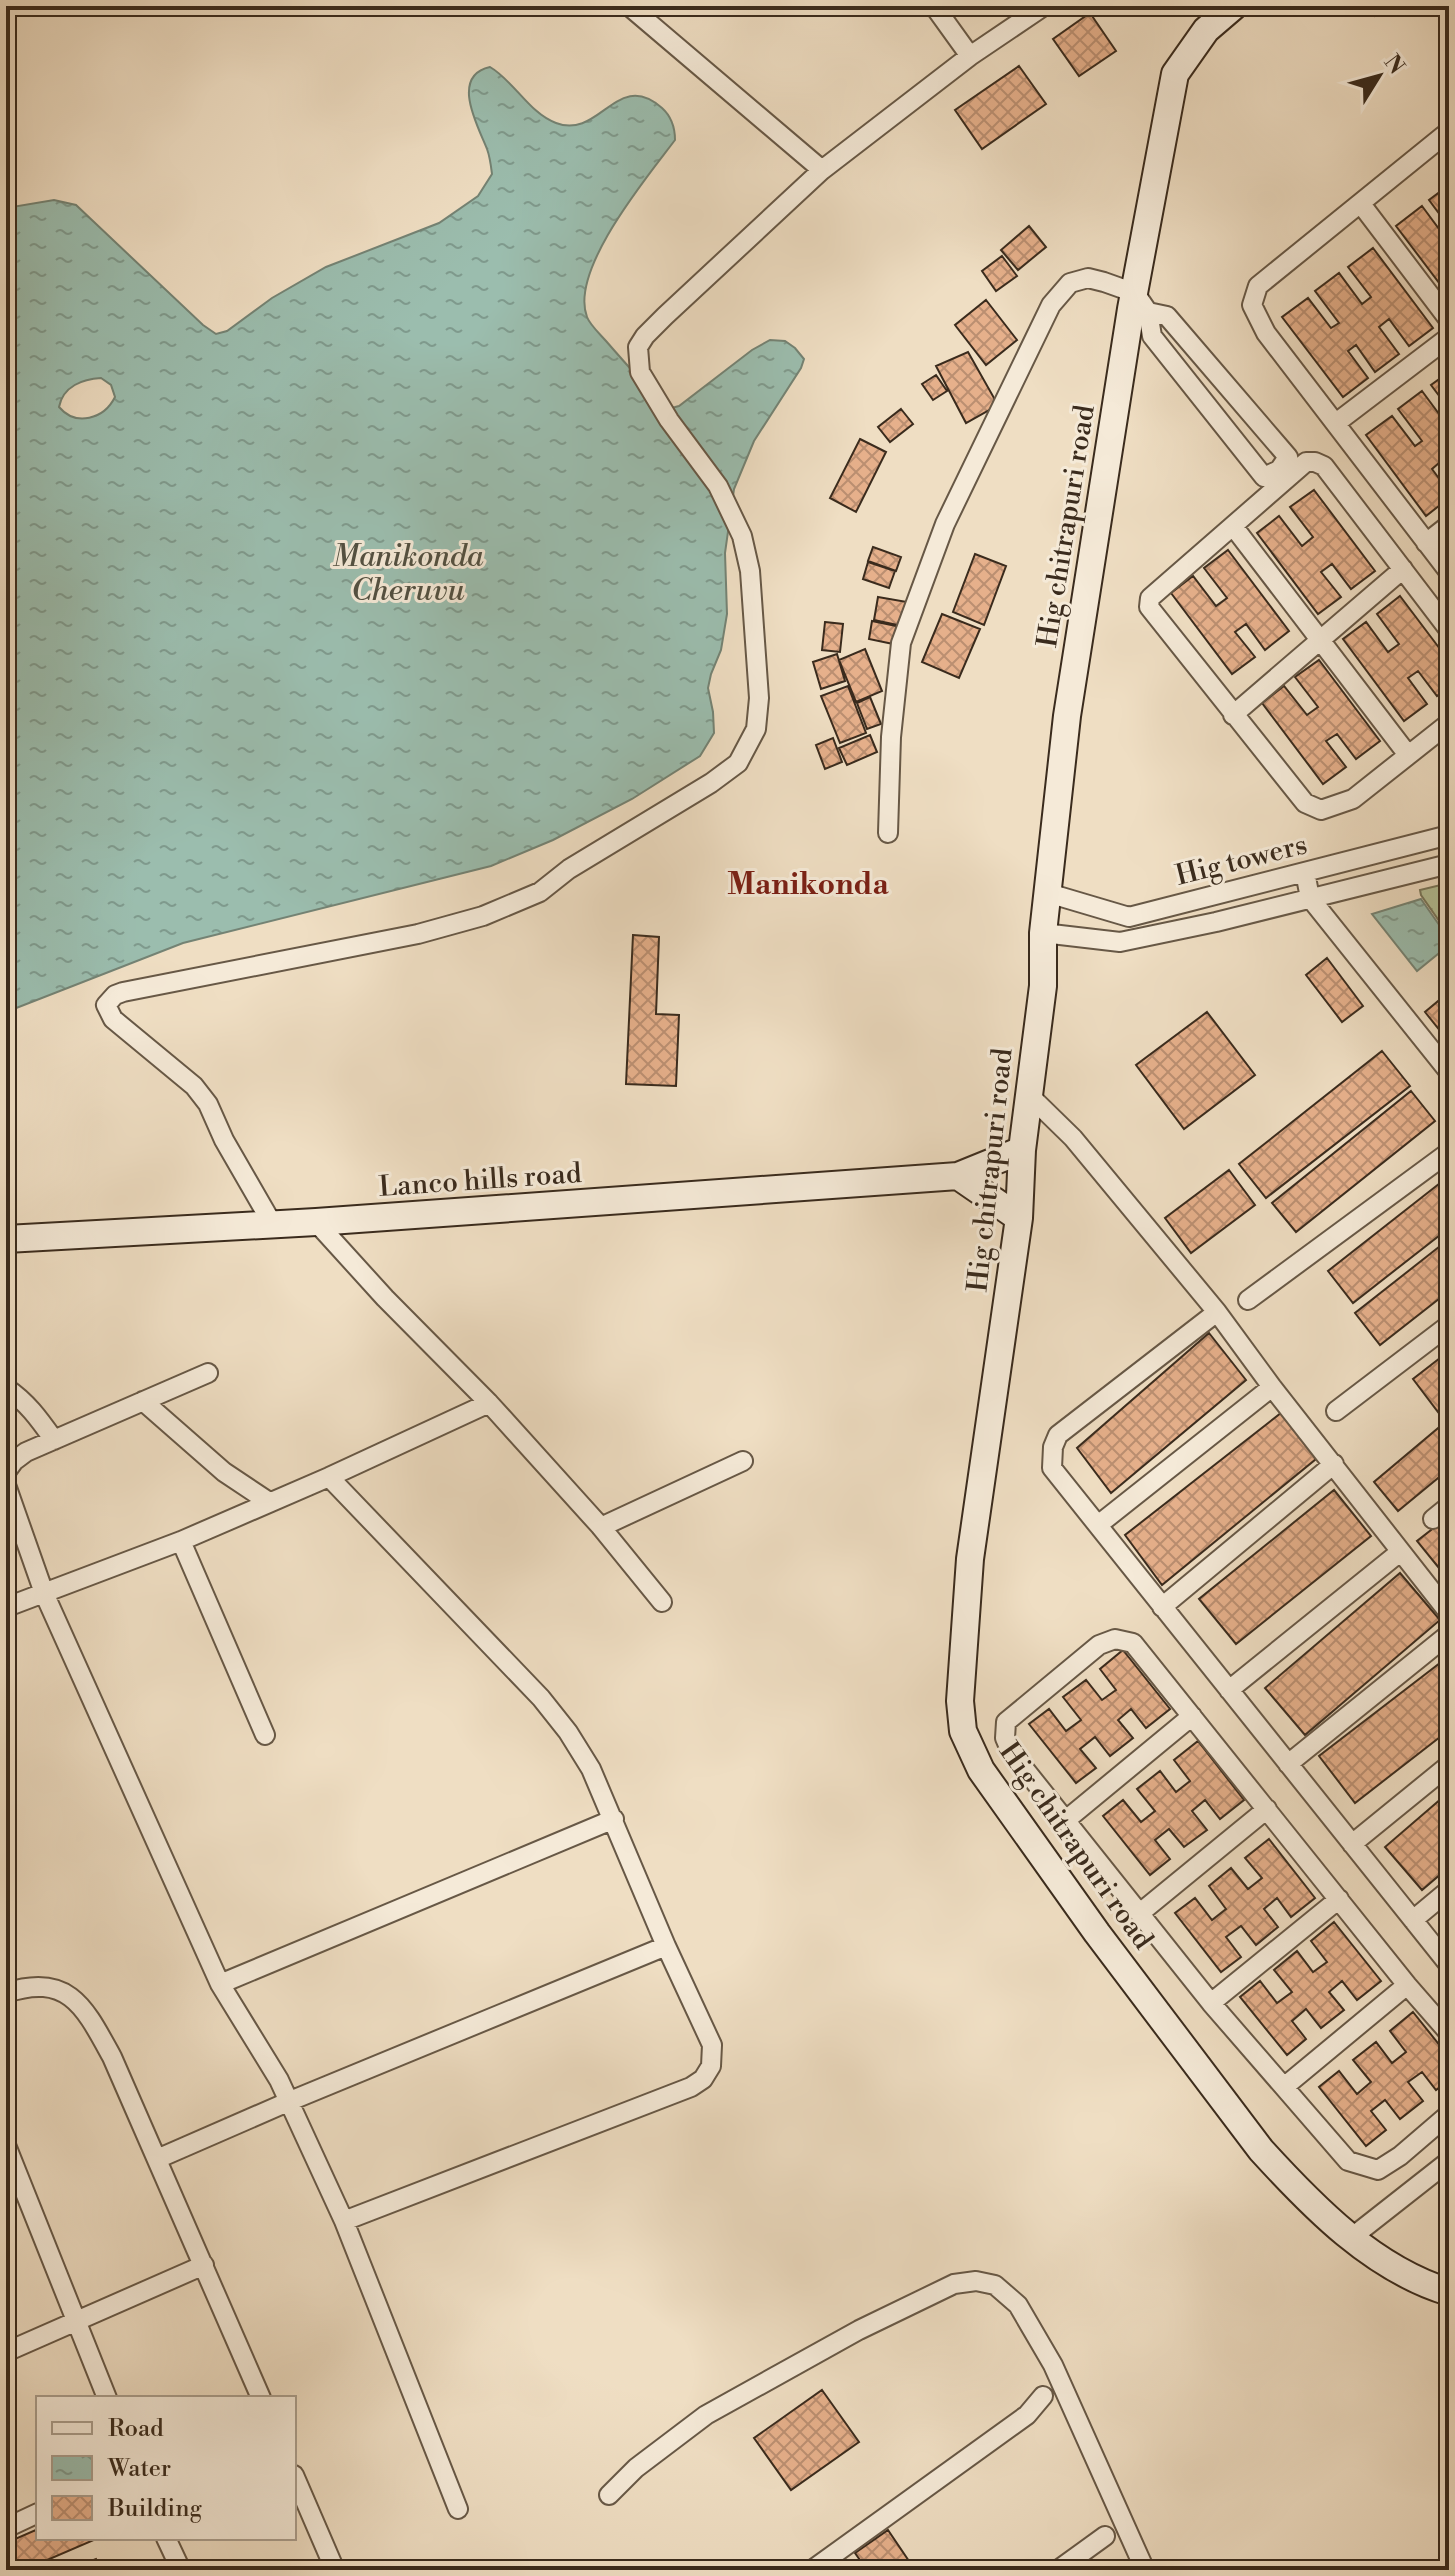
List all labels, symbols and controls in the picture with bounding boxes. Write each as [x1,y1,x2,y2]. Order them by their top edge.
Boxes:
north arrow [1339,36,1419,116]
text: N [1378,50,1410,80]
street label: Hig chitrapuri road [1030,402,1103,650]
water label: Manikonda Cheruvu [333,538,484,610]
street label: Hig towers [1172,827,1311,894]
district label: Manikonda [727,866,889,904]
street label: Hig chitrapuri road [960,1046,1021,1294]
street label: Lanco hills road [378,1156,583,1205]
street label: Hig chitrapuri road [991,1736,1160,1956]
legend [36,2396,296,2540]
text: Road [108,2414,164,2444]
text: Water [107,2454,171,2484]
text: Building [107,2494,202,2524]

